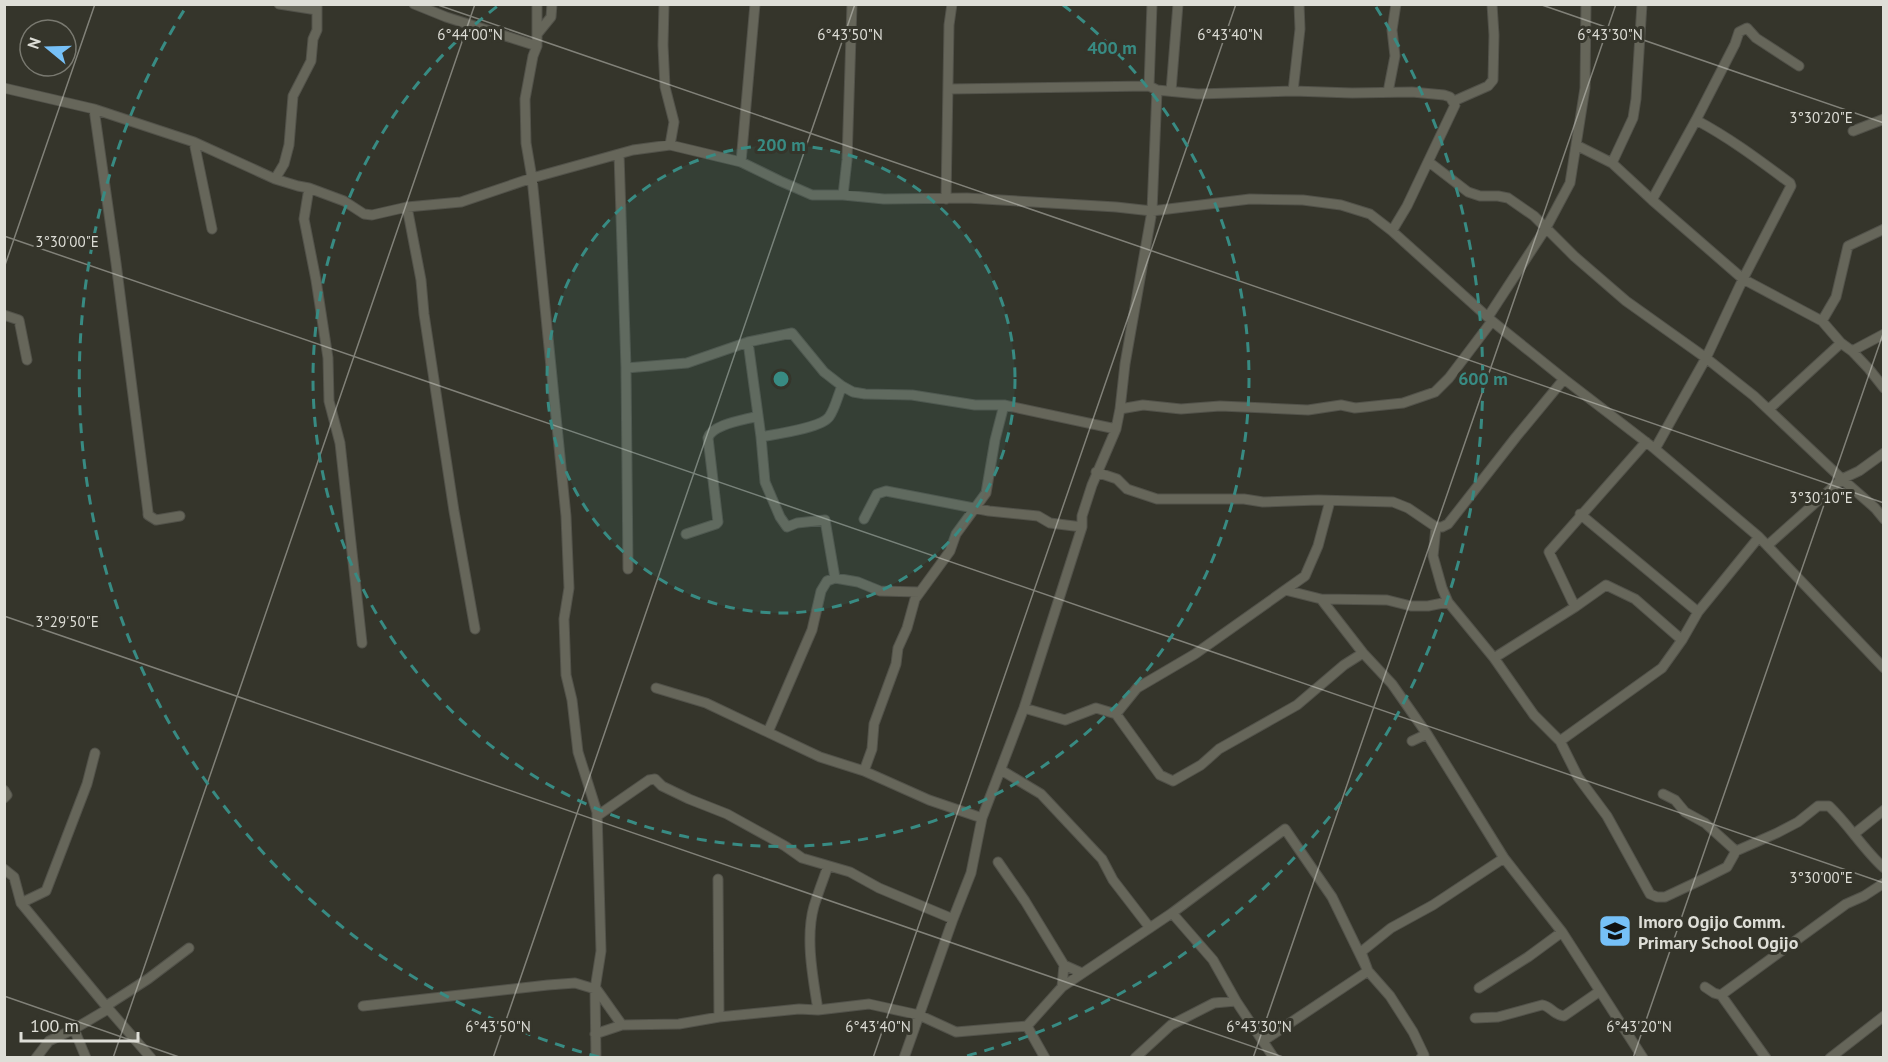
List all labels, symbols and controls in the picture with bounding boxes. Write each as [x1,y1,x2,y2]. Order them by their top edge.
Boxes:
north arrow [18,18,78,78]
text: 6°44'00"N [437,25,503,44]
text: 6°43'50"N [817,25,883,44]
text: 6°43'40"N [1197,25,1263,44]
text: 6°43'30"N [1577,25,1643,44]
text: N [23,35,45,51]
text: 400 m [1087,36,1137,59]
text: 3°30'20"E [1789,108,1853,127]
text: 200 m [756,133,806,156]
text: 3°30'00"E [35,232,99,251]
text: 600 m [1458,367,1508,390]
centre of rings [771,369,791,389]
text: 3°30'10"E [1789,488,1853,507]
text: 3°29'50"E [35,612,99,631]
text: 3°30'00"E [1789,868,1853,887]
place label: Imoro Ogijo Comm. Primary School Ogijo [1638,910,1799,954]
school or university icon: Imoro Ogijo Comm. Primary School Ogijo [1597,913,1633,949]
scale bar [21,1005,138,1043]
text: 100 m [30,1014,79,1037]
text: 6°43'50"N [465,1017,531,1036]
text: 6°43'40"N [845,1017,911,1036]
text: 6°43'30"N [1226,1017,1292,1036]
text: 6°43'20"N [1606,1017,1672,1036]

